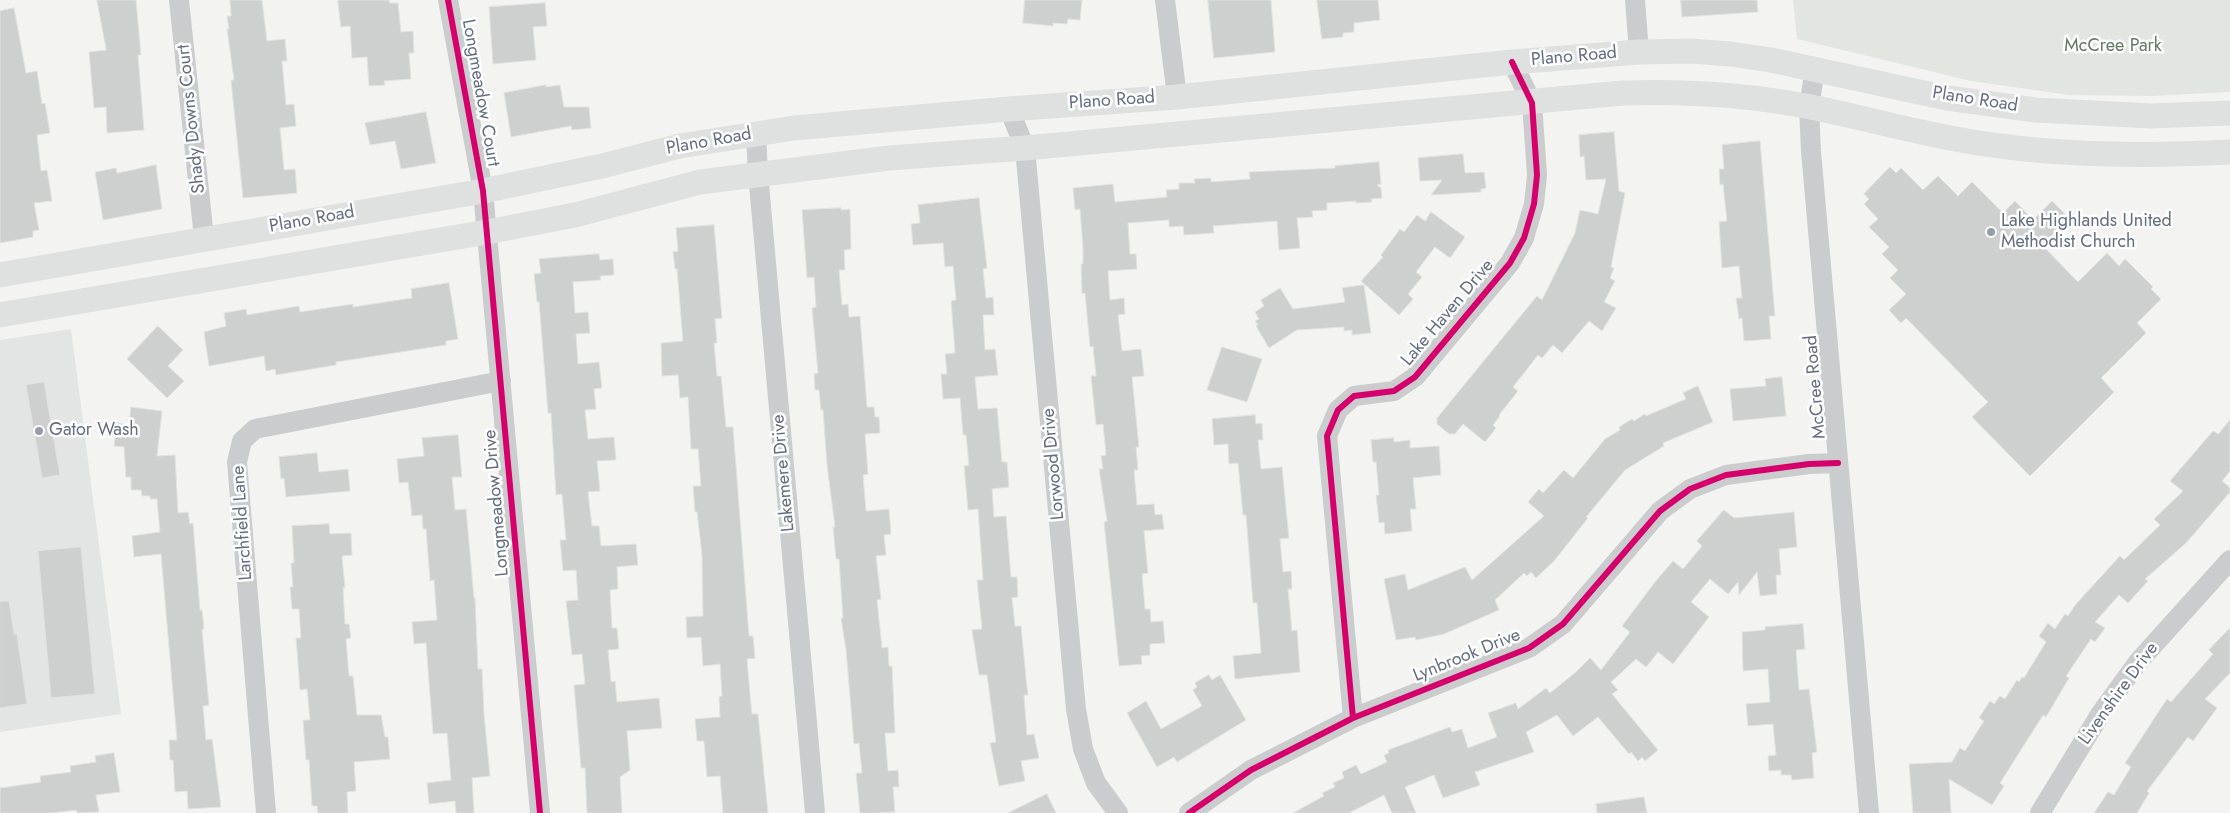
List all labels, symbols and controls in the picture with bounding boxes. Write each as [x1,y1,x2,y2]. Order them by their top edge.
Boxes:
street label: Longmeadow Court [456,18,504,168]
park label: McCree Park [2064,36,2162,58]
street label: Plano Road [1530,42,1618,72]
street label: Shady Downs Court [173,43,211,195]
street label: Plano Road [1931,83,2019,117]
street label: Plano Road [1068,87,1156,115]
street label: Plano Road [665,124,753,160]
street label: Plano Road [268,202,356,238]
place label: Lake Highlands United Methodist Church [2001,211,2172,253]
marker: Lake Highlands United Methodist Church [1985,226,1997,238]
street label: Lake Haven Drive [1397,255,1499,371]
street label: McCree Road [1801,334,1831,440]
street label: Lorwood Drive [1038,407,1070,521]
street label: Lakemere Drive [768,413,800,533]
place label: Gator Wash [49,420,139,442]
marker: Gator Wash [33,425,45,437]
street label: Longmeadow Drive [480,429,514,577]
street label: Larchfield Lane [228,465,258,581]
street label: Lynbrook Drive [1410,625,1524,687]
street label: Livenshire Drive [2075,639,2163,749]

